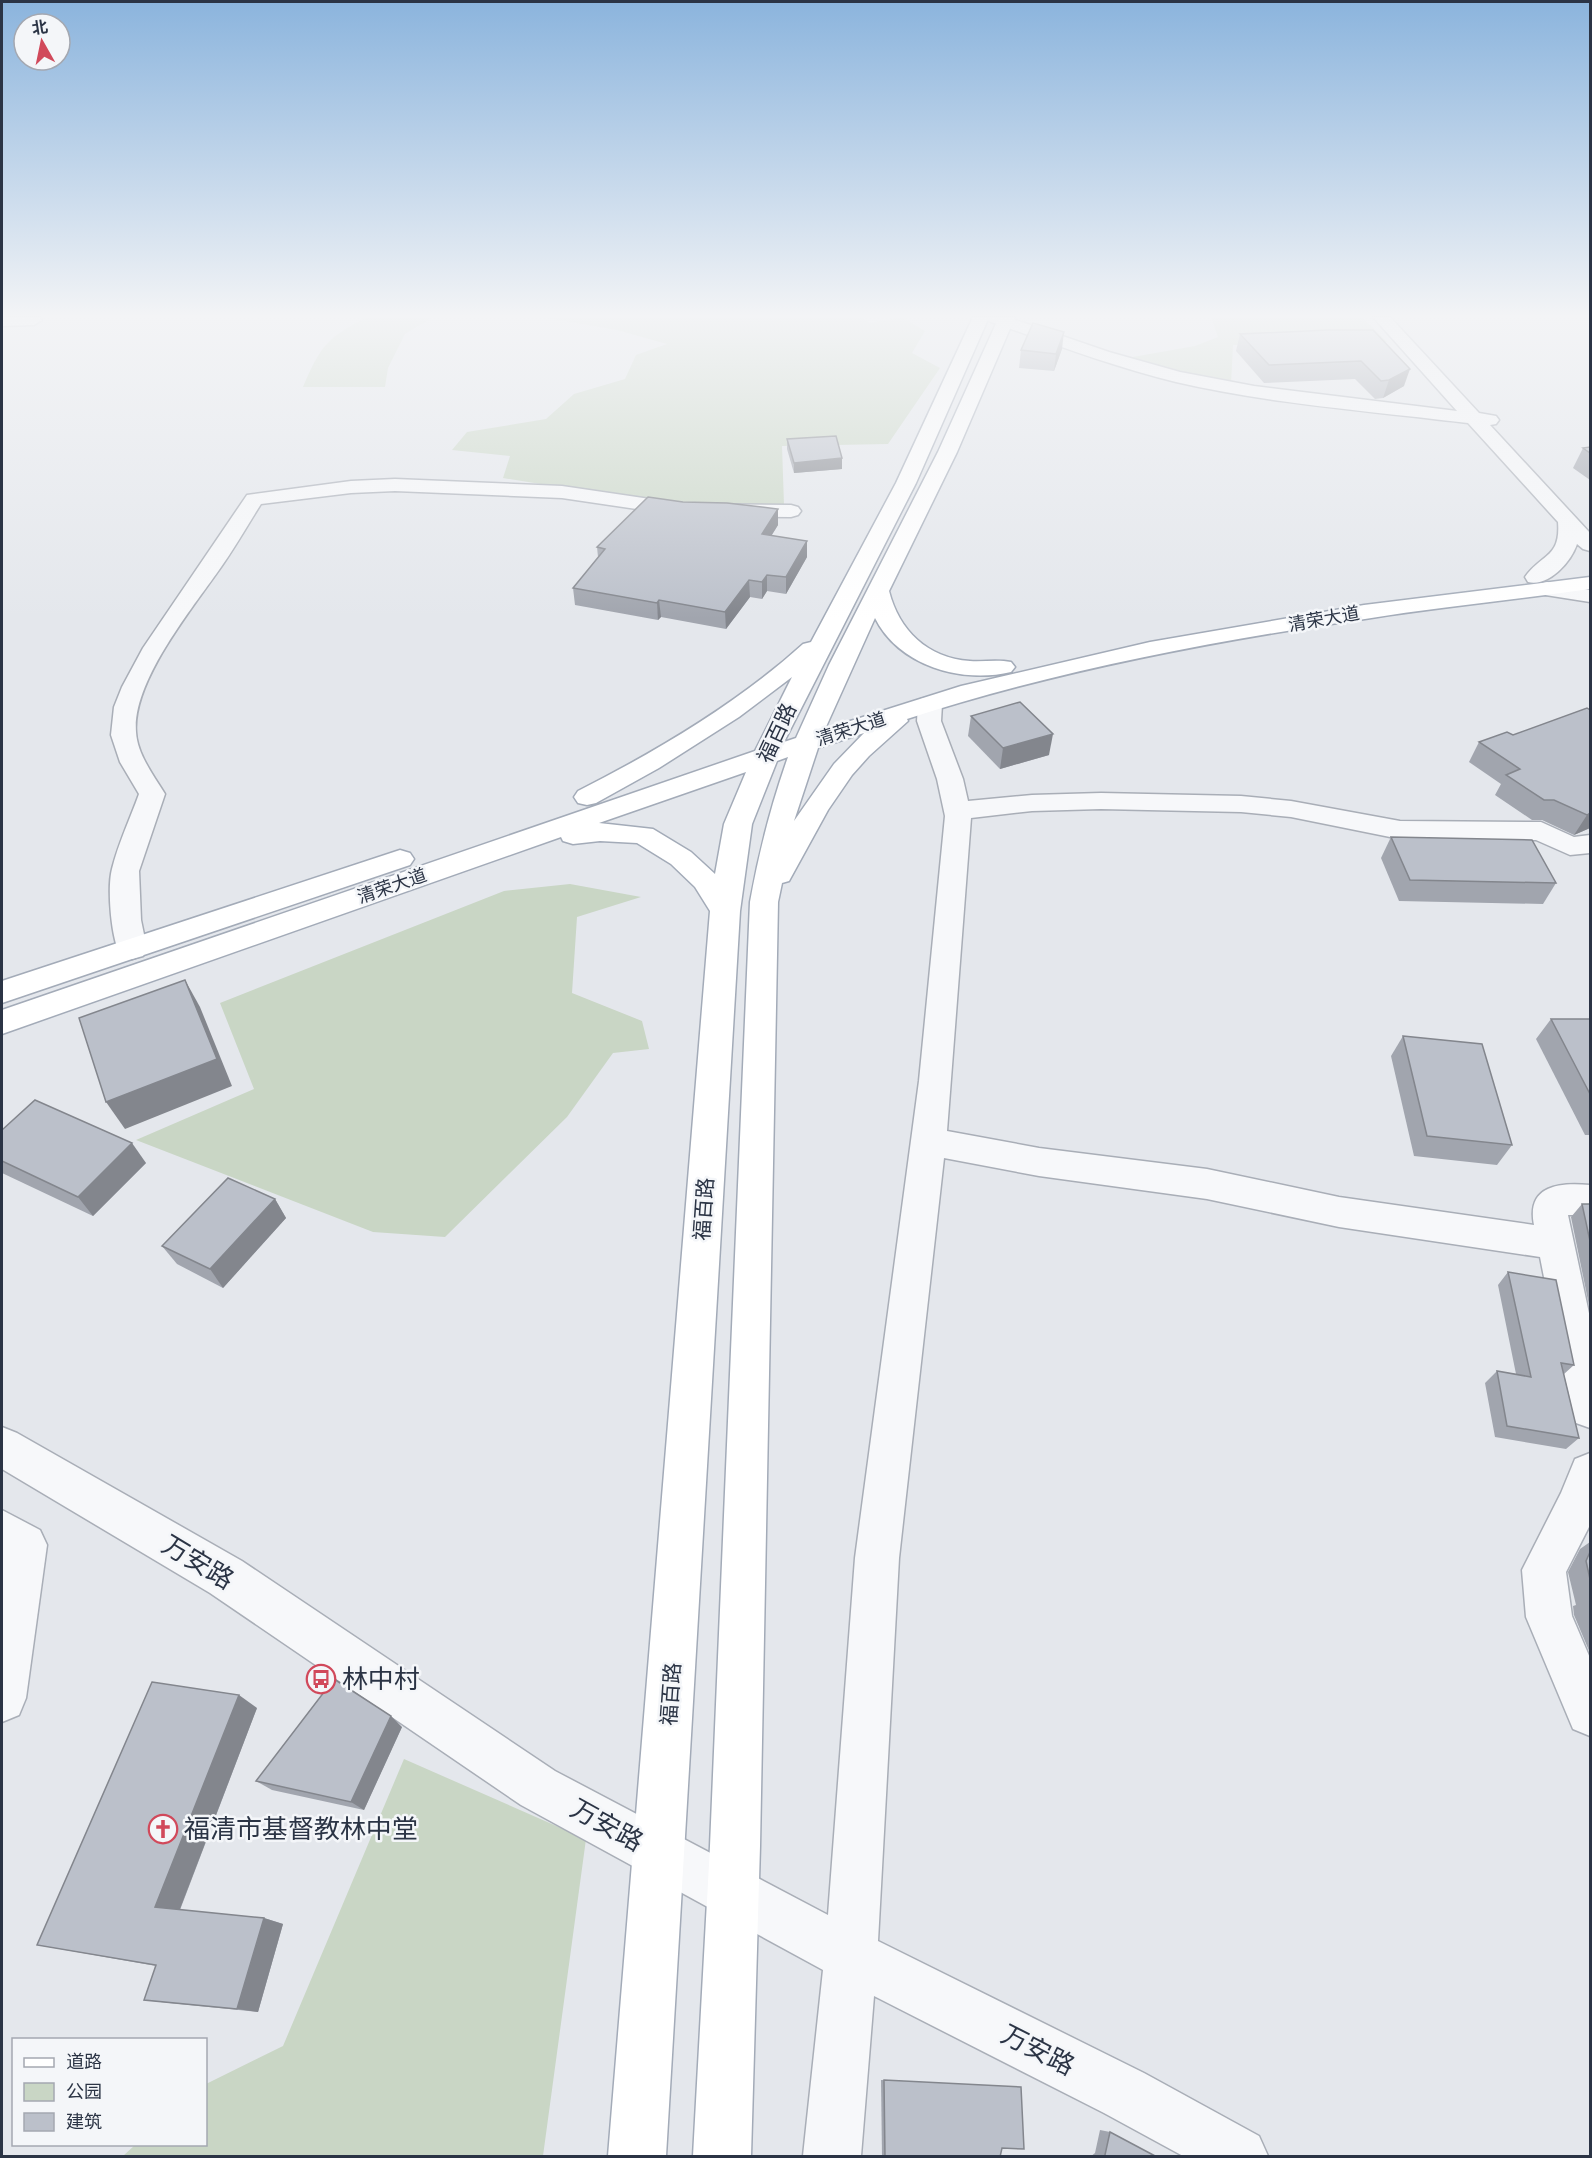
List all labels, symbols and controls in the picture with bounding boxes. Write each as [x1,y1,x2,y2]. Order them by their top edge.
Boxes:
north arrow [12,12,72,72]
text: 北 [30,17,49,38]
street label: 清荣大道 [1287,602,1361,635]
street label: 福百路 [752,699,801,767]
street label: 清荣大道 [813,707,888,750]
street label: 清荣大道 [354,864,429,907]
street label: 福百路 [689,1177,718,1241]
street label: 万安路 [157,1529,239,1595]
street label: 福百路 [656,1662,685,1726]
bus stop icon: 林中村 [305,1663,337,1695]
place label: 林中村 [342,1664,420,1694]
street label: 万安路 [566,1793,648,1857]
church icon: 福清市基督教林中堂 [147,1813,179,1845]
place label: 福清市基督教林中堂 [184,1814,418,1844]
street label: 万安路 [996,2019,1080,2081]
legend [12,2038,207,2146]
text: 道路 [66,2051,102,2072]
text: 公园 [66,2081,102,2102]
text: 建筑 [66,2111,102,2132]

